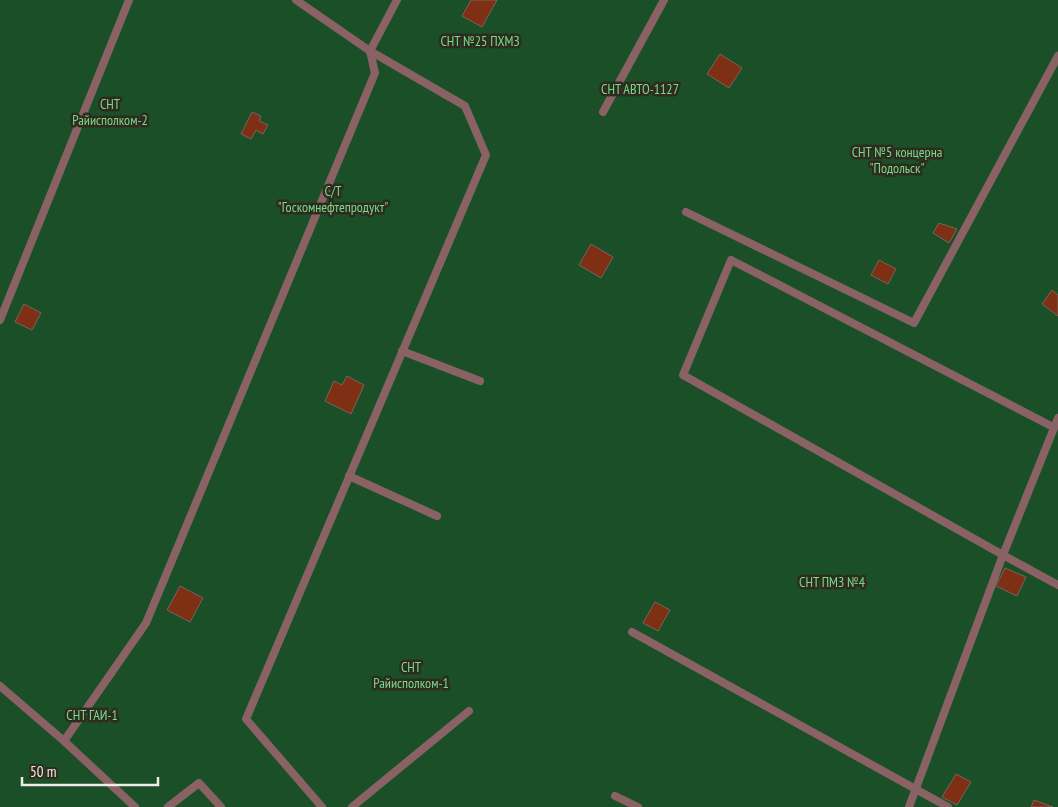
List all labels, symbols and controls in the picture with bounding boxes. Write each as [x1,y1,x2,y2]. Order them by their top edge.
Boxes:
park label: СНТ №25 ПХМЗ [440,32,520,50]
park label: СНТ АВТО-1127 [601,80,679,98]
park label: СНТ Райисполком-2 [72,95,148,129]
park label: СНТ №5 концерна "Подольск" [852,143,942,177]
park label: С/Т "Госкомнефтепродукт" [278,182,388,216]
park label: СНТ ПМЗ №4 [799,573,866,591]
park label: СНТ Райисполком-1 [373,658,449,692]
park label: СНТ ГАИ-1 [66,706,118,724]
scale bar [22,754,159,786]
text: 50 m [30,762,56,781]

